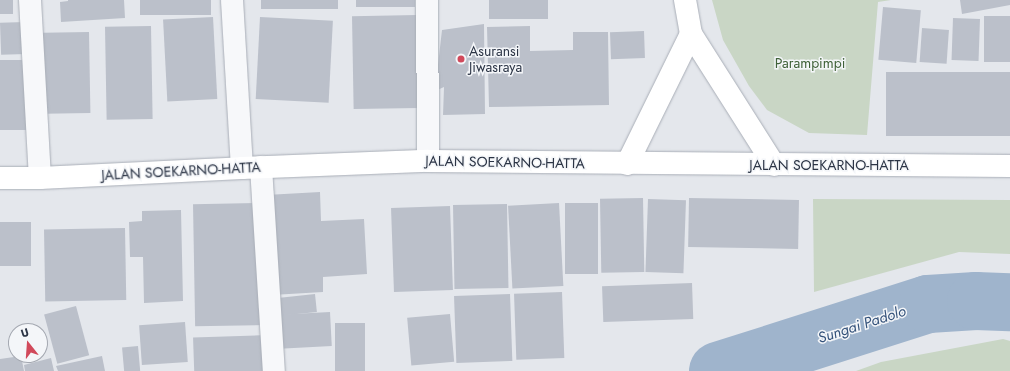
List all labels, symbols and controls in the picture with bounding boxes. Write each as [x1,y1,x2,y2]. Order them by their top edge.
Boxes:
place label: Asuransi Jiwasraya [469,43,522,76]
marker: Asuransi Jiwasraya [456,54,466,64]
park label: Parampimpi [775,55,845,71]
street label: JALAN SOEKARNO-HATTA [425,152,585,172]
street label: JALAN SOEKARNO-HATTA [749,157,909,173]
street label: JALAN SOEKARNO-HATTA [101,158,261,184]
water label: Sungai Padolo [816,302,908,348]
north arrow [8,323,48,363]
text: U [19,324,31,341]

